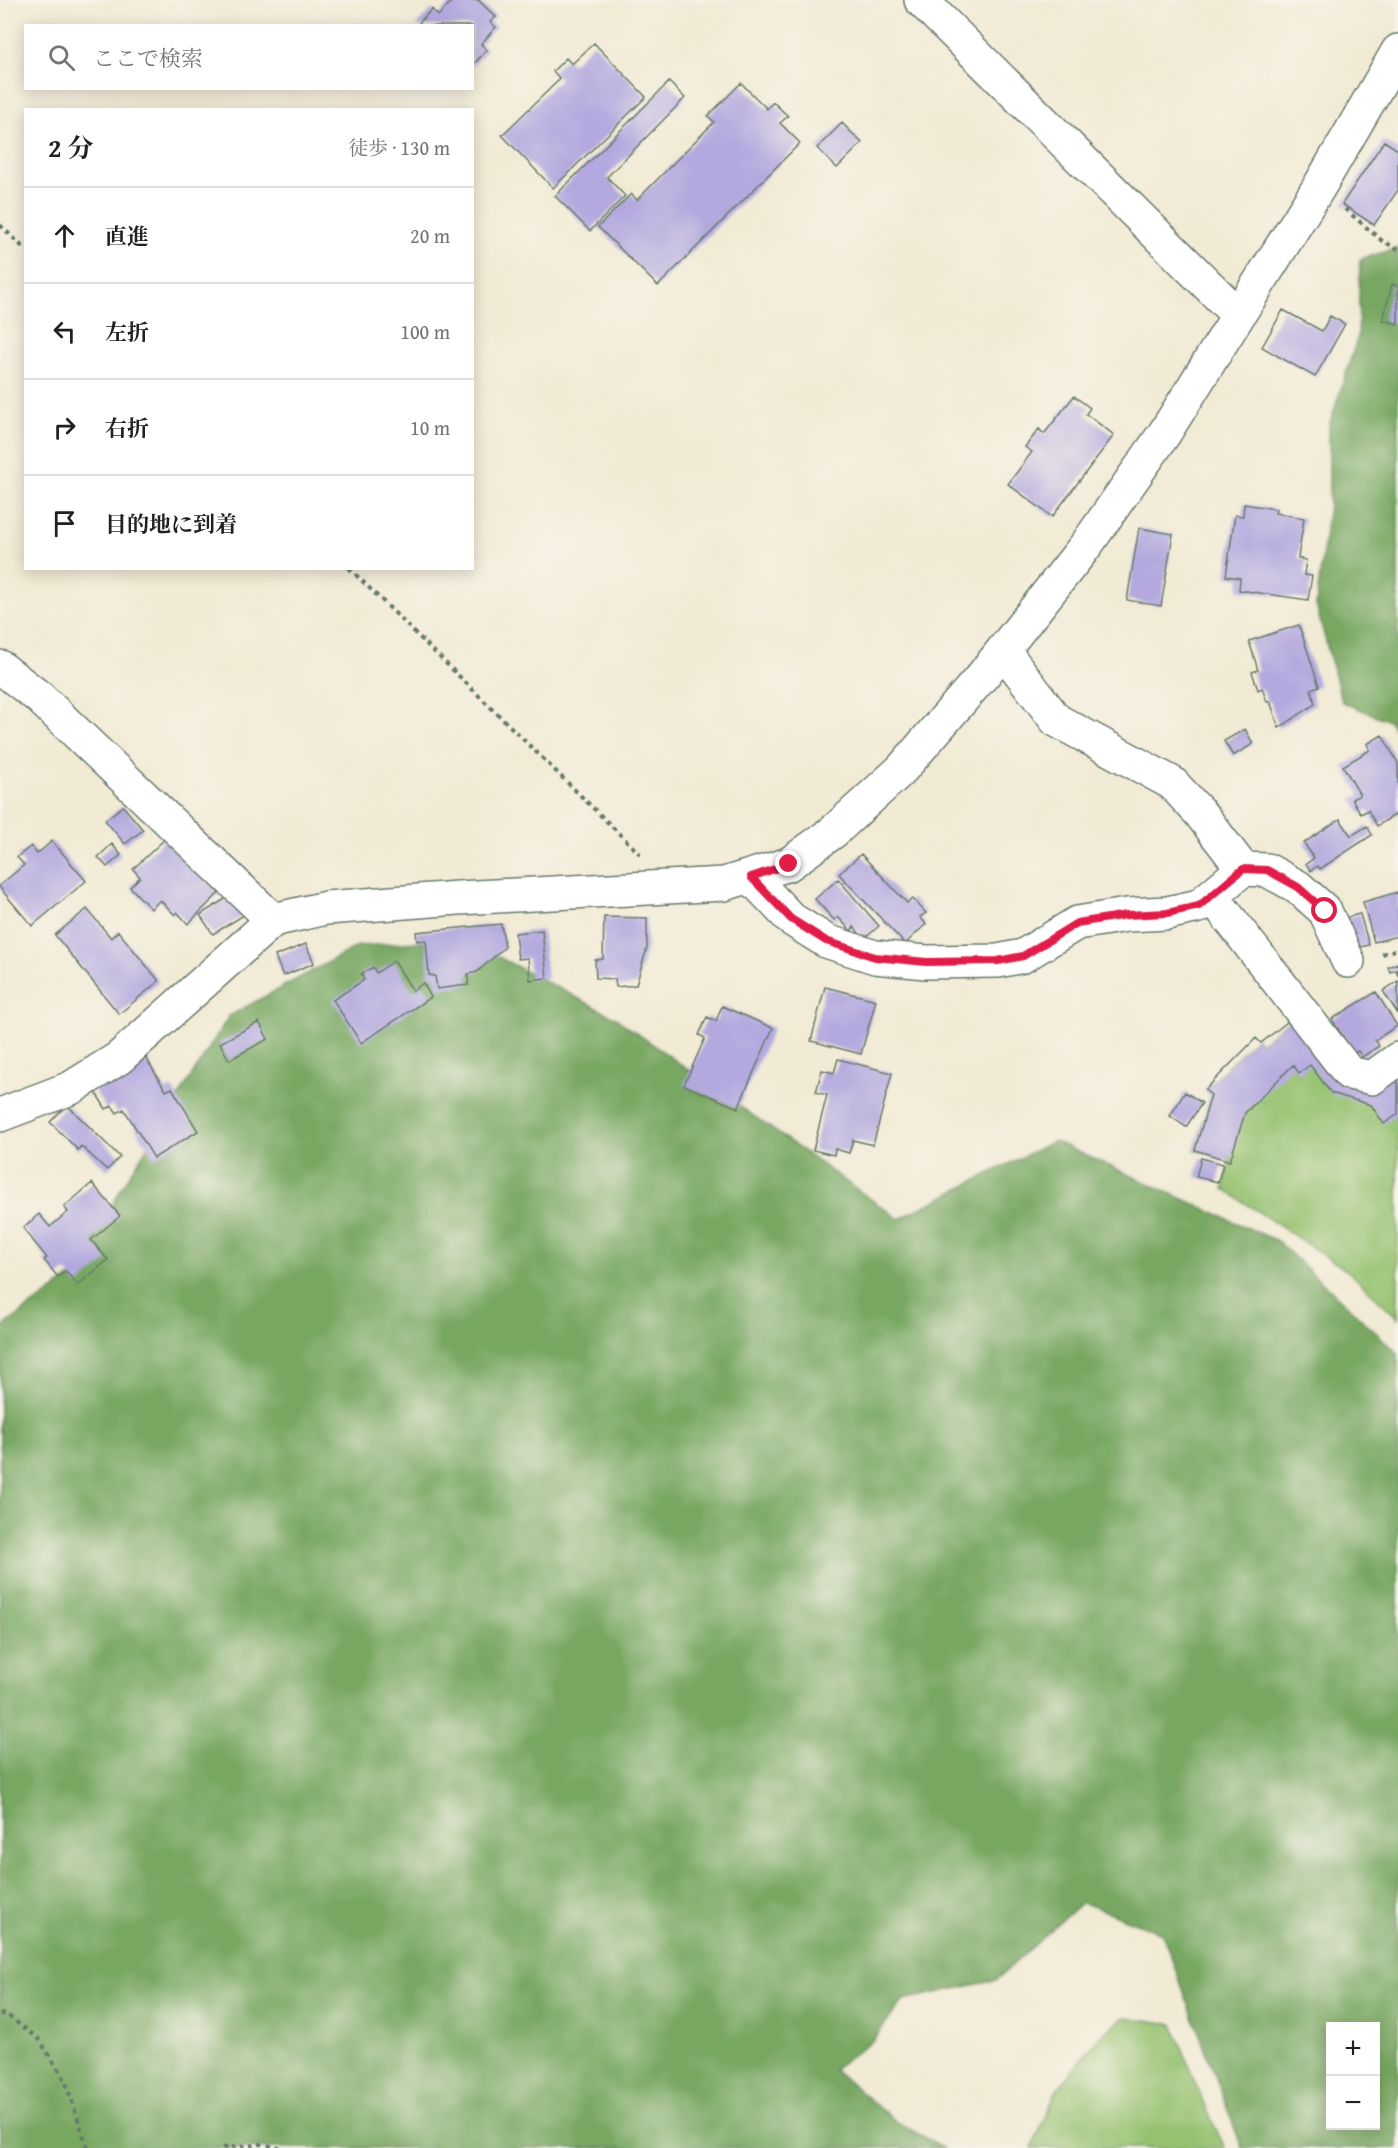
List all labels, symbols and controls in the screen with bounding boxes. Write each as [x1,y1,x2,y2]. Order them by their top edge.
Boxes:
search box [24,24,474,90]
icon: search [45,41,78,74]
text: ここで検索 [93,42,203,74]
text: 2 分 [48,128,93,167]
text: 徒歩 · 130 m [348,133,450,162]
icon: ahead [48,219,81,252]
text: 直進 [105,220,149,252]
text: 20 m [410,221,450,250]
icon: left [48,315,81,348]
text: 左折 [105,316,149,348]
text: 100 m [400,317,450,346]
icon: right [48,411,81,444]
text: 右折 [105,412,149,444]
text: 10 m [410,413,450,442]
icon: arrive [48,507,81,540]
text: 目的地に到着 [105,508,237,540]
route end [775,850,801,876]
route start [1311,897,1337,923]
map controls [1326,2022,1380,2130]
button: + [1326,2022,1380,2076]
button: − [1326,2076,1380,2130]

